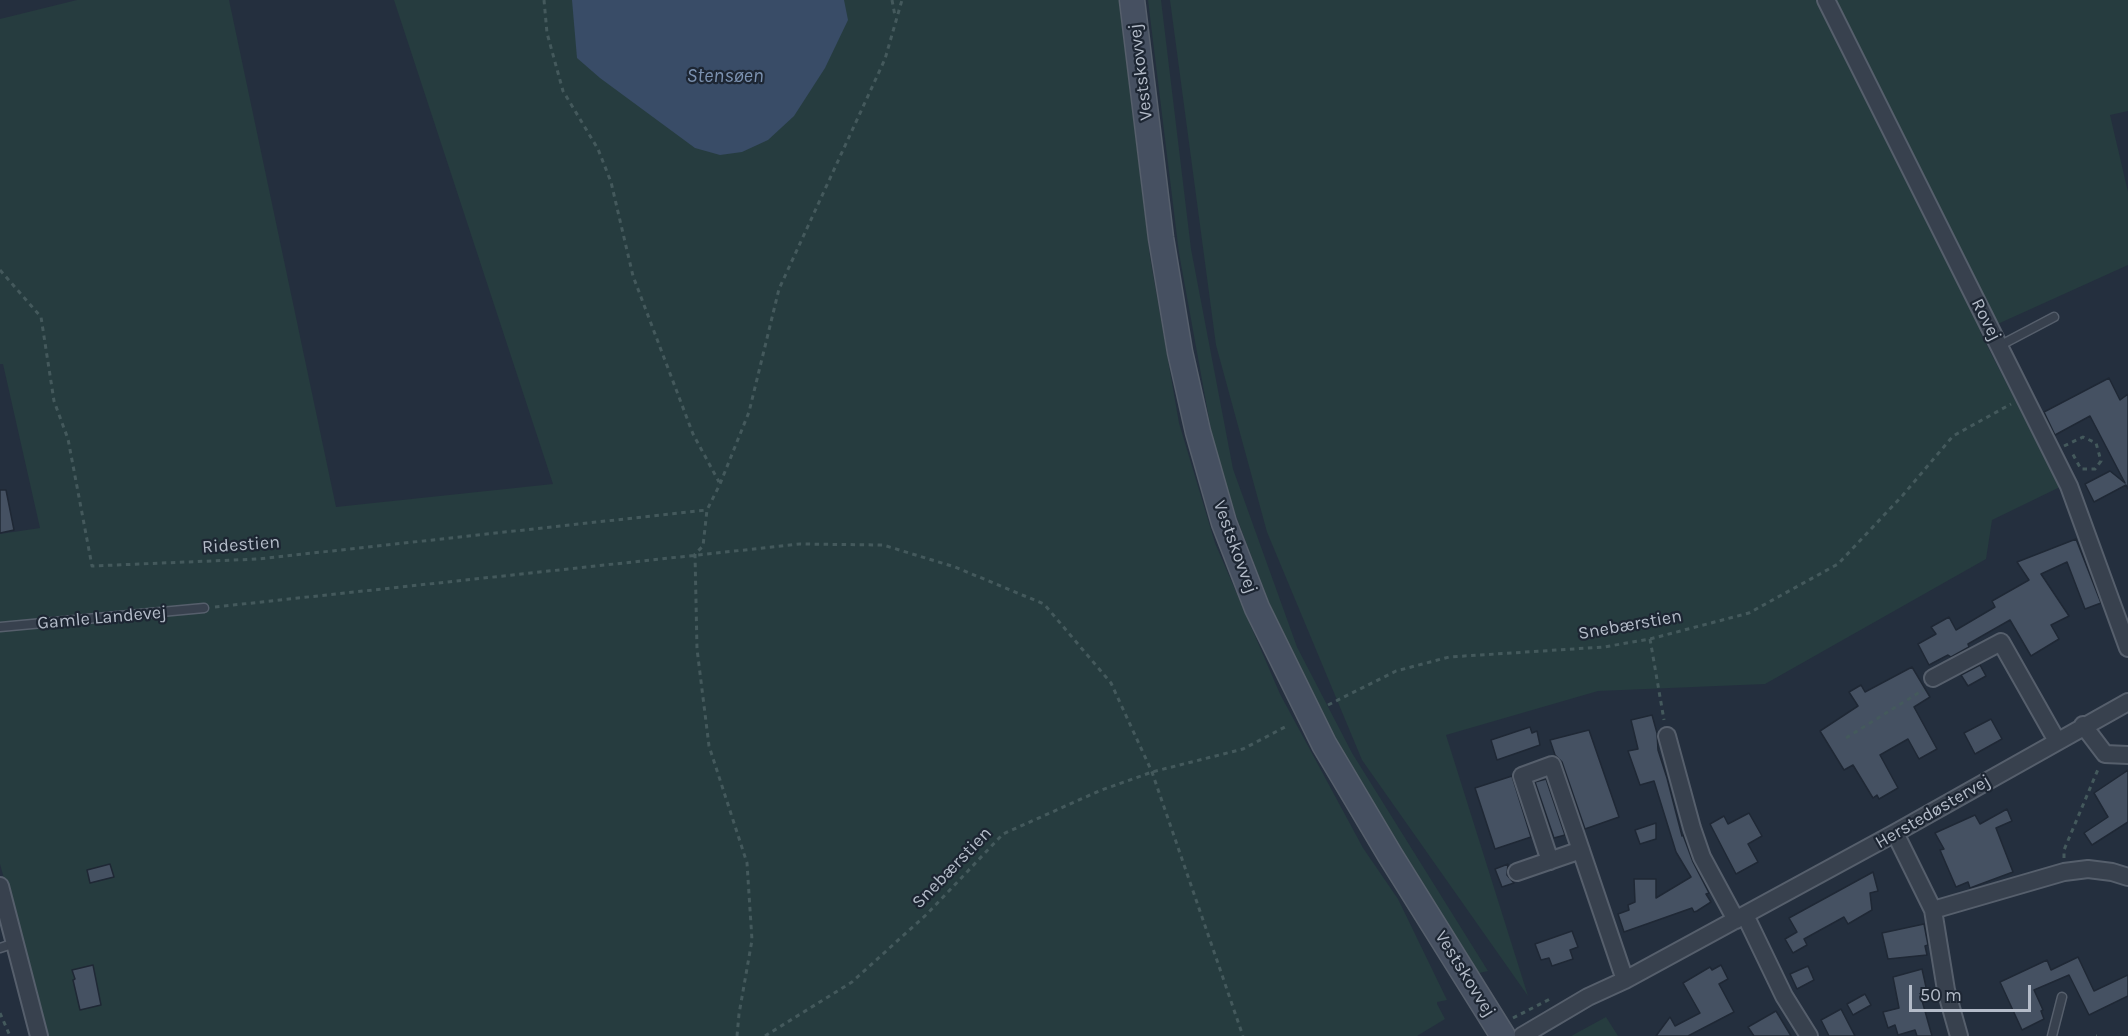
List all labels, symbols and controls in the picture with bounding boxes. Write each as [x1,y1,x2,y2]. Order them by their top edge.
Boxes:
street label: Vestskovvej [1124,22,1158,122]
water label: Stensøen [686,64,764,88]
street label: Rovej [1966,295,2006,345]
street label: Vestskovvej [1208,498,1262,596]
street label: Ridestien [201,532,281,558]
street label: Gamle Landevej [36,602,168,634]
street label: Snebærstien [1576,605,1684,645]
street label: Herstedøstervej [1871,770,1995,854]
street label: Snebærstien [908,823,996,913]
street label: Vestskovvej [1430,927,1500,1021]
scale bar [1912,973,2034,1011]
text: 50 m [1920,984,1962,1006]

